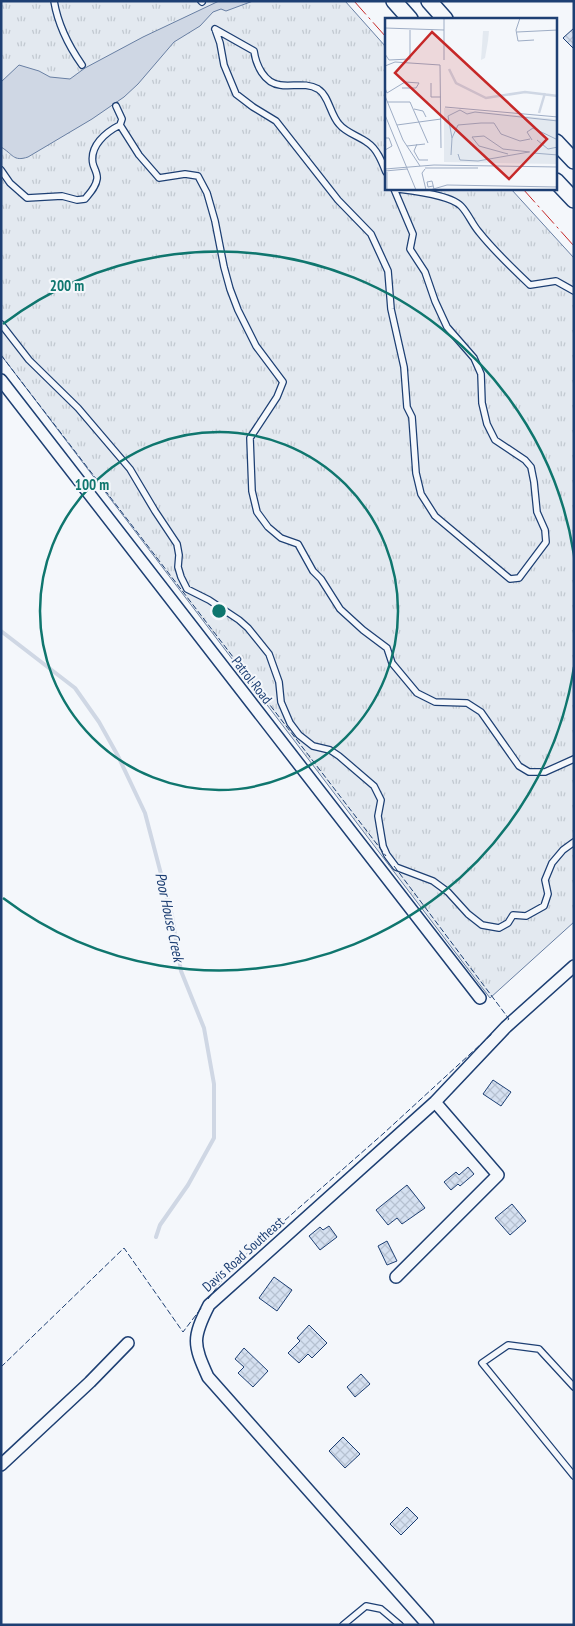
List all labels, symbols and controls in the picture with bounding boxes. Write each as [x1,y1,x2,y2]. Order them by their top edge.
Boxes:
inset map [385,18,558,190]
text: 200 m [50,276,84,295]
text: 100 m [75,475,109,494]
centre of rings [210,602,228,620]
street label: Patrol Road [228,653,276,707]
water label: Poor House Creek [151,871,189,966]
street label: Davis Road Southeast [198,1212,288,1296]

